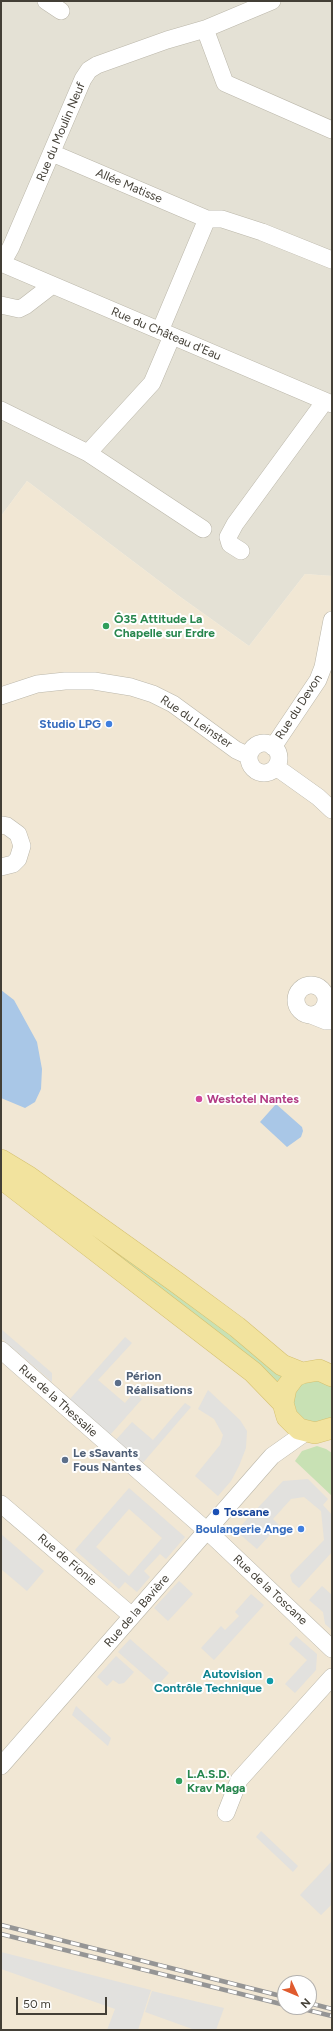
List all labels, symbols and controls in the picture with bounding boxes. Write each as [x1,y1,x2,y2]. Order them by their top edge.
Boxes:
street label: Rue du Moulin Neuf [34,80,88,184]
street label: Allée Matisse [94,166,164,206]
street label: Rue du Château d'Eau [109,304,223,364]
place label: Ô35 Attitude La Chapelle sur Erdre [114,612,215,640]
marker: Ô35 Attitude La Chapelle sur Erdre [101,621,111,631]
street label: Rue du Devon [273,672,325,742]
street label: Rue du Leinster [157,693,235,751]
place label: Studio LPG [39,717,101,731]
marker: Studio LPG [104,719,114,729]
place label: Westotel Nantes [207,1092,299,1106]
marker: Westotel Nantes [194,1094,204,1104]
street label: Rue de la Thessalie [16,1362,100,1440]
place label: Périon Réalisations [126,1369,192,1397]
marker: Périon Réalisations [113,1378,123,1388]
place label: Le sSavants Fous Nantes [73,1446,141,1474]
marker: Le sSavants Fous Nantes [60,1455,70,1465]
place label: Toscane [224,1505,269,1519]
marker: Toscane [211,1507,221,1517]
place label: Boulangerie Ange [195,1522,293,1536]
marker: Boulangerie Ange [296,1524,306,1534]
street label: Rue de Fionie [35,1531,99,1589]
street label: Rue de la Toscane [230,1552,310,1628]
street label: Rue de la Bavière [102,1572,172,1650]
place label: Autovision Contrôle Technique [154,1667,262,1695]
marker: Autovision Contrôle Technique [265,1676,275,1686]
place label: L.A.S.D. Krav Maga [187,1767,245,1795]
marker: L.A.S.D. Krav Maga [174,1776,184,1786]
north arrow [277,1975,317,2015]
scale bar [18,1989,109,2015]
text: N [298,1995,313,2011]
text: 50 m [23,1997,51,2011]

